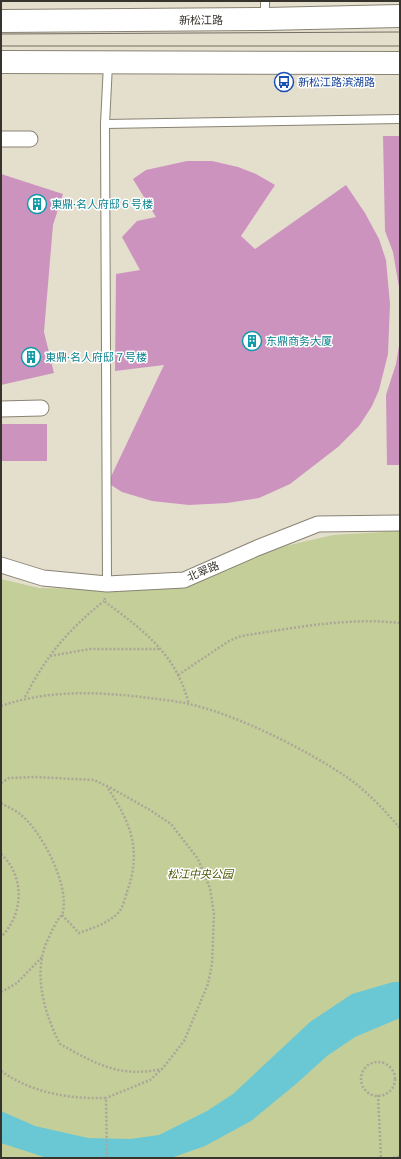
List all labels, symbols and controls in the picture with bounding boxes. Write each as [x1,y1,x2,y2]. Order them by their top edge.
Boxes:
street label: 新松江路 [179,12,223,27]
bus stop icon: 新松江路滨湖路 [273,71,295,93]
place label: 新松江路滨湖路 [298,74,375,89]
building icon: 東鼎·名人府邸６号楼 [26,193,48,215]
place label: 東鼎·名人府邸６号楼 [51,196,153,211]
building icon: 东鼎商务大厦 [241,330,263,352]
place label: 东鼎商务大厦 [266,333,332,348]
building icon: 東鼎·名人府邸７号楼 [20,346,42,368]
place label: 東鼎·名人府邸７号楼 [45,349,147,364]
street label: 北翠路 [185,557,221,584]
park label: 松江中央公园 [167,866,235,881]

